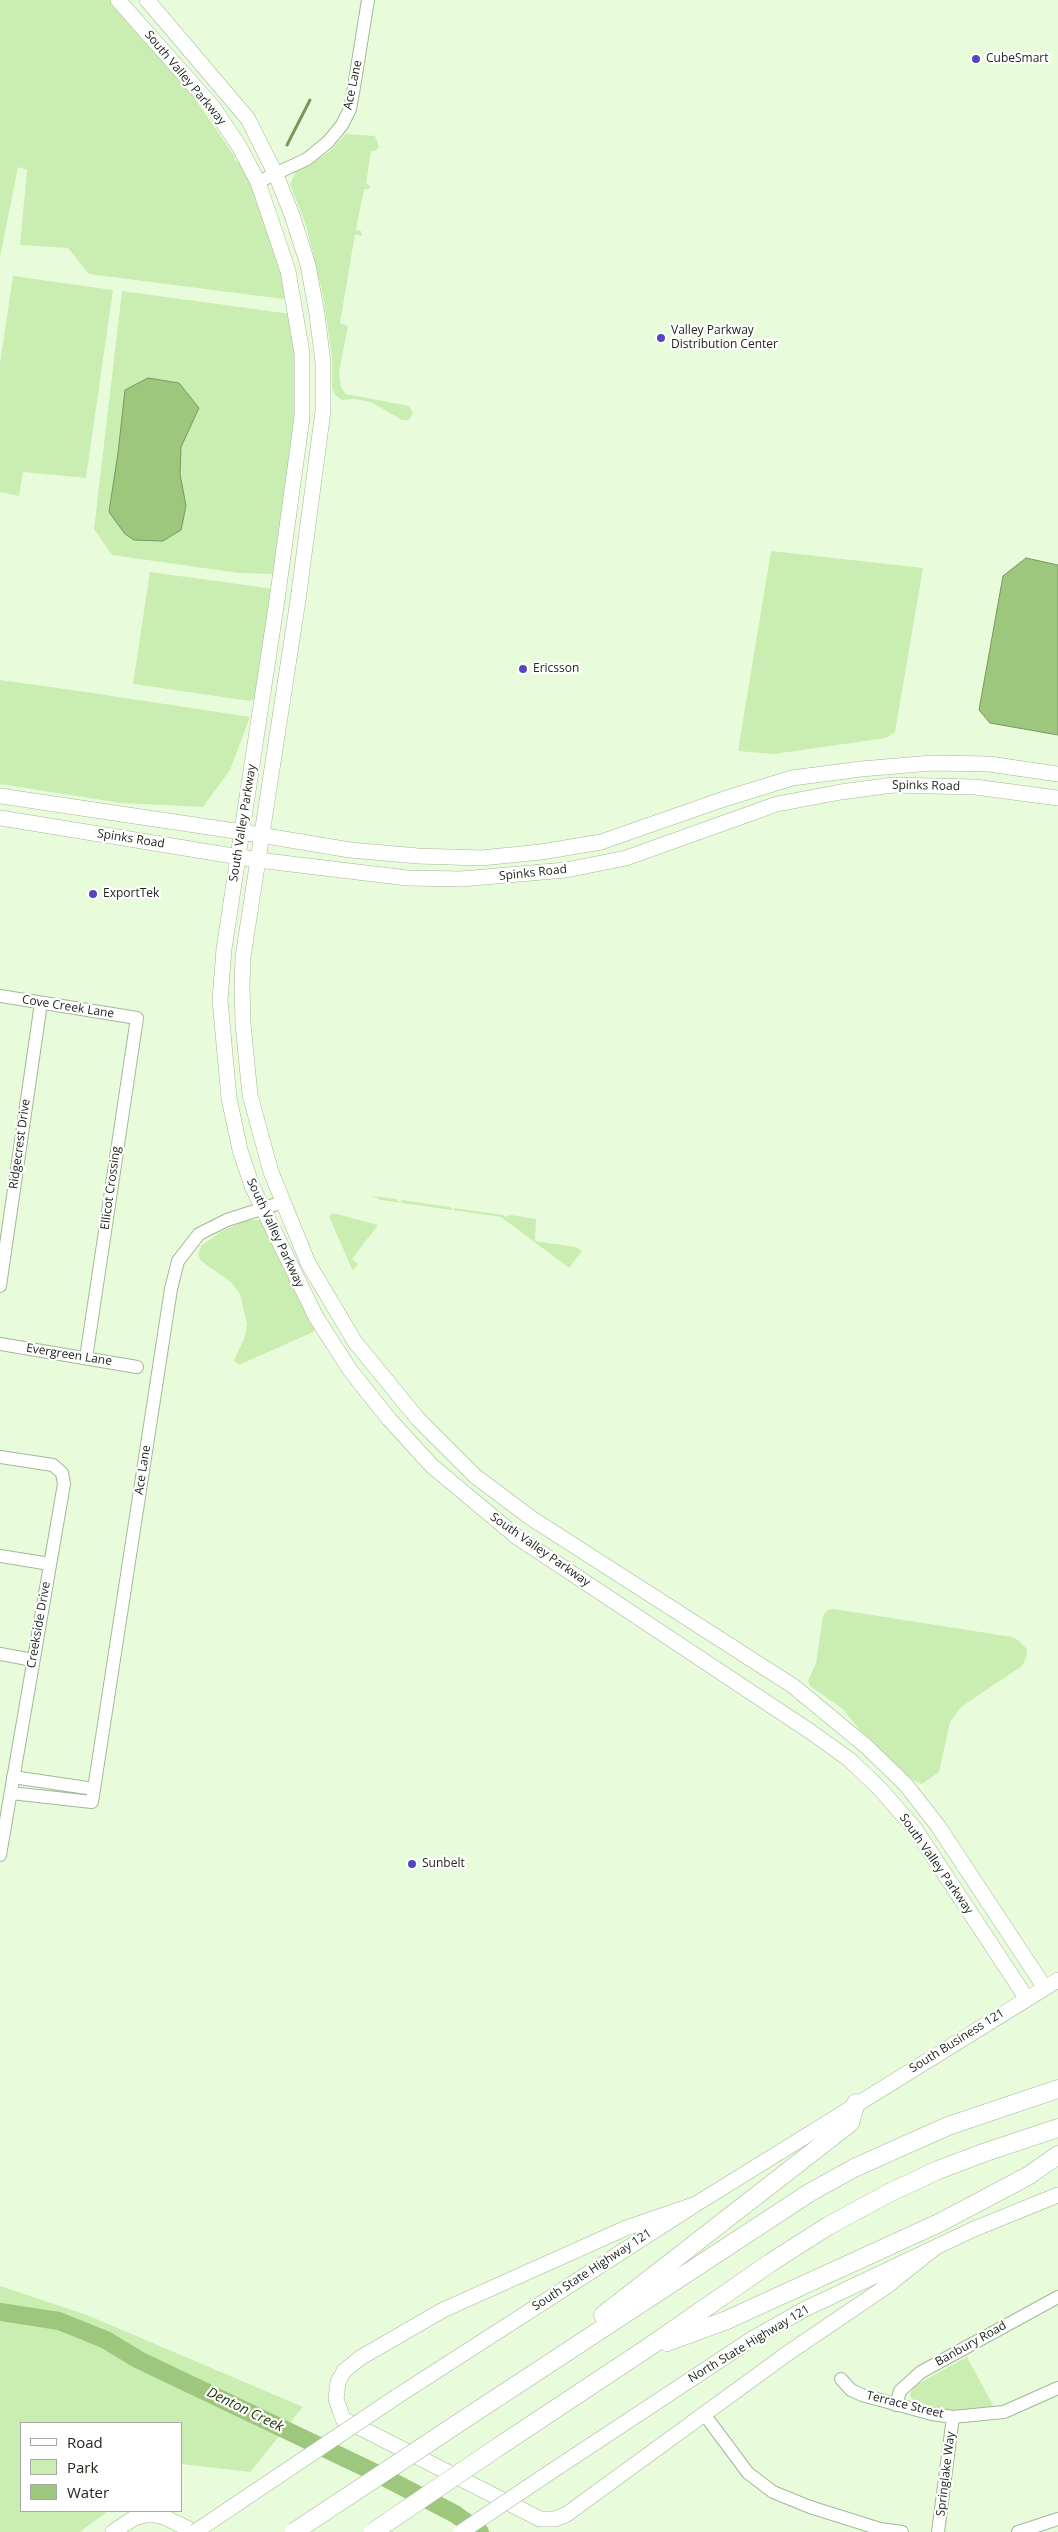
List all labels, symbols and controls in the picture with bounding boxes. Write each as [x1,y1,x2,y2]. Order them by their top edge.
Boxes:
street label: South Valley Parkway [141,28,229,128]
place label: CubeSmart [986,52,1049,66]
marker: CubeSmart [970,53,982,65]
street label: Ace Lane [341,59,365,111]
place label: Valley Parkway Distribution Center [671,324,778,352]
marker: Valley Parkway Distribution Center [655,332,667,344]
place label: Ericsson [533,662,579,676]
marker: Ericsson [517,663,529,675]
street label: South Valley Parkway [227,763,259,883]
street label: Spinks Road [892,778,960,794]
street label: Spinks Road [96,827,166,851]
street label: Spinks Road [498,862,568,884]
place label: ExportTek [103,887,159,901]
marker: ExportTek [87,888,99,900]
street label: Cove Creek Lane [21,993,115,1021]
street label: Ridgecrest Drive [7,1098,33,1190]
street label: Ellicot Crossing [98,1145,124,1231]
street label: South Valley Parkway [243,1176,307,1290]
street label: Evergreen Lane [25,1341,113,1369]
street label: Ace Lane [132,1444,154,1496]
street label: South Valley Parkway [487,1510,593,1590]
street label: Creekside Drive [24,1581,54,1669]
street label: South Valley Parkway [896,1811,976,1917]
place label: Sunbelt [422,1857,465,1871]
marker: Sunbelt [406,1858,418,1870]
street label: South Business 121 [907,2006,1007,2076]
street label: South State Highway 121 [530,2226,654,2314]
street label: North State Highway 121 [686,2302,812,2386]
street label: Banbury Road [933,2319,1009,2369]
water label: Denton Creek [204,2384,286,2436]
street label: Terrace Street [865,2388,945,2422]
legend [20,2422,182,2512]
street label: Springlake Way [934,2431,958,2517]
text: Road [67,2432,103,2452]
text: Park [67,2457,98,2477]
text: Water [67,2482,109,2502]

